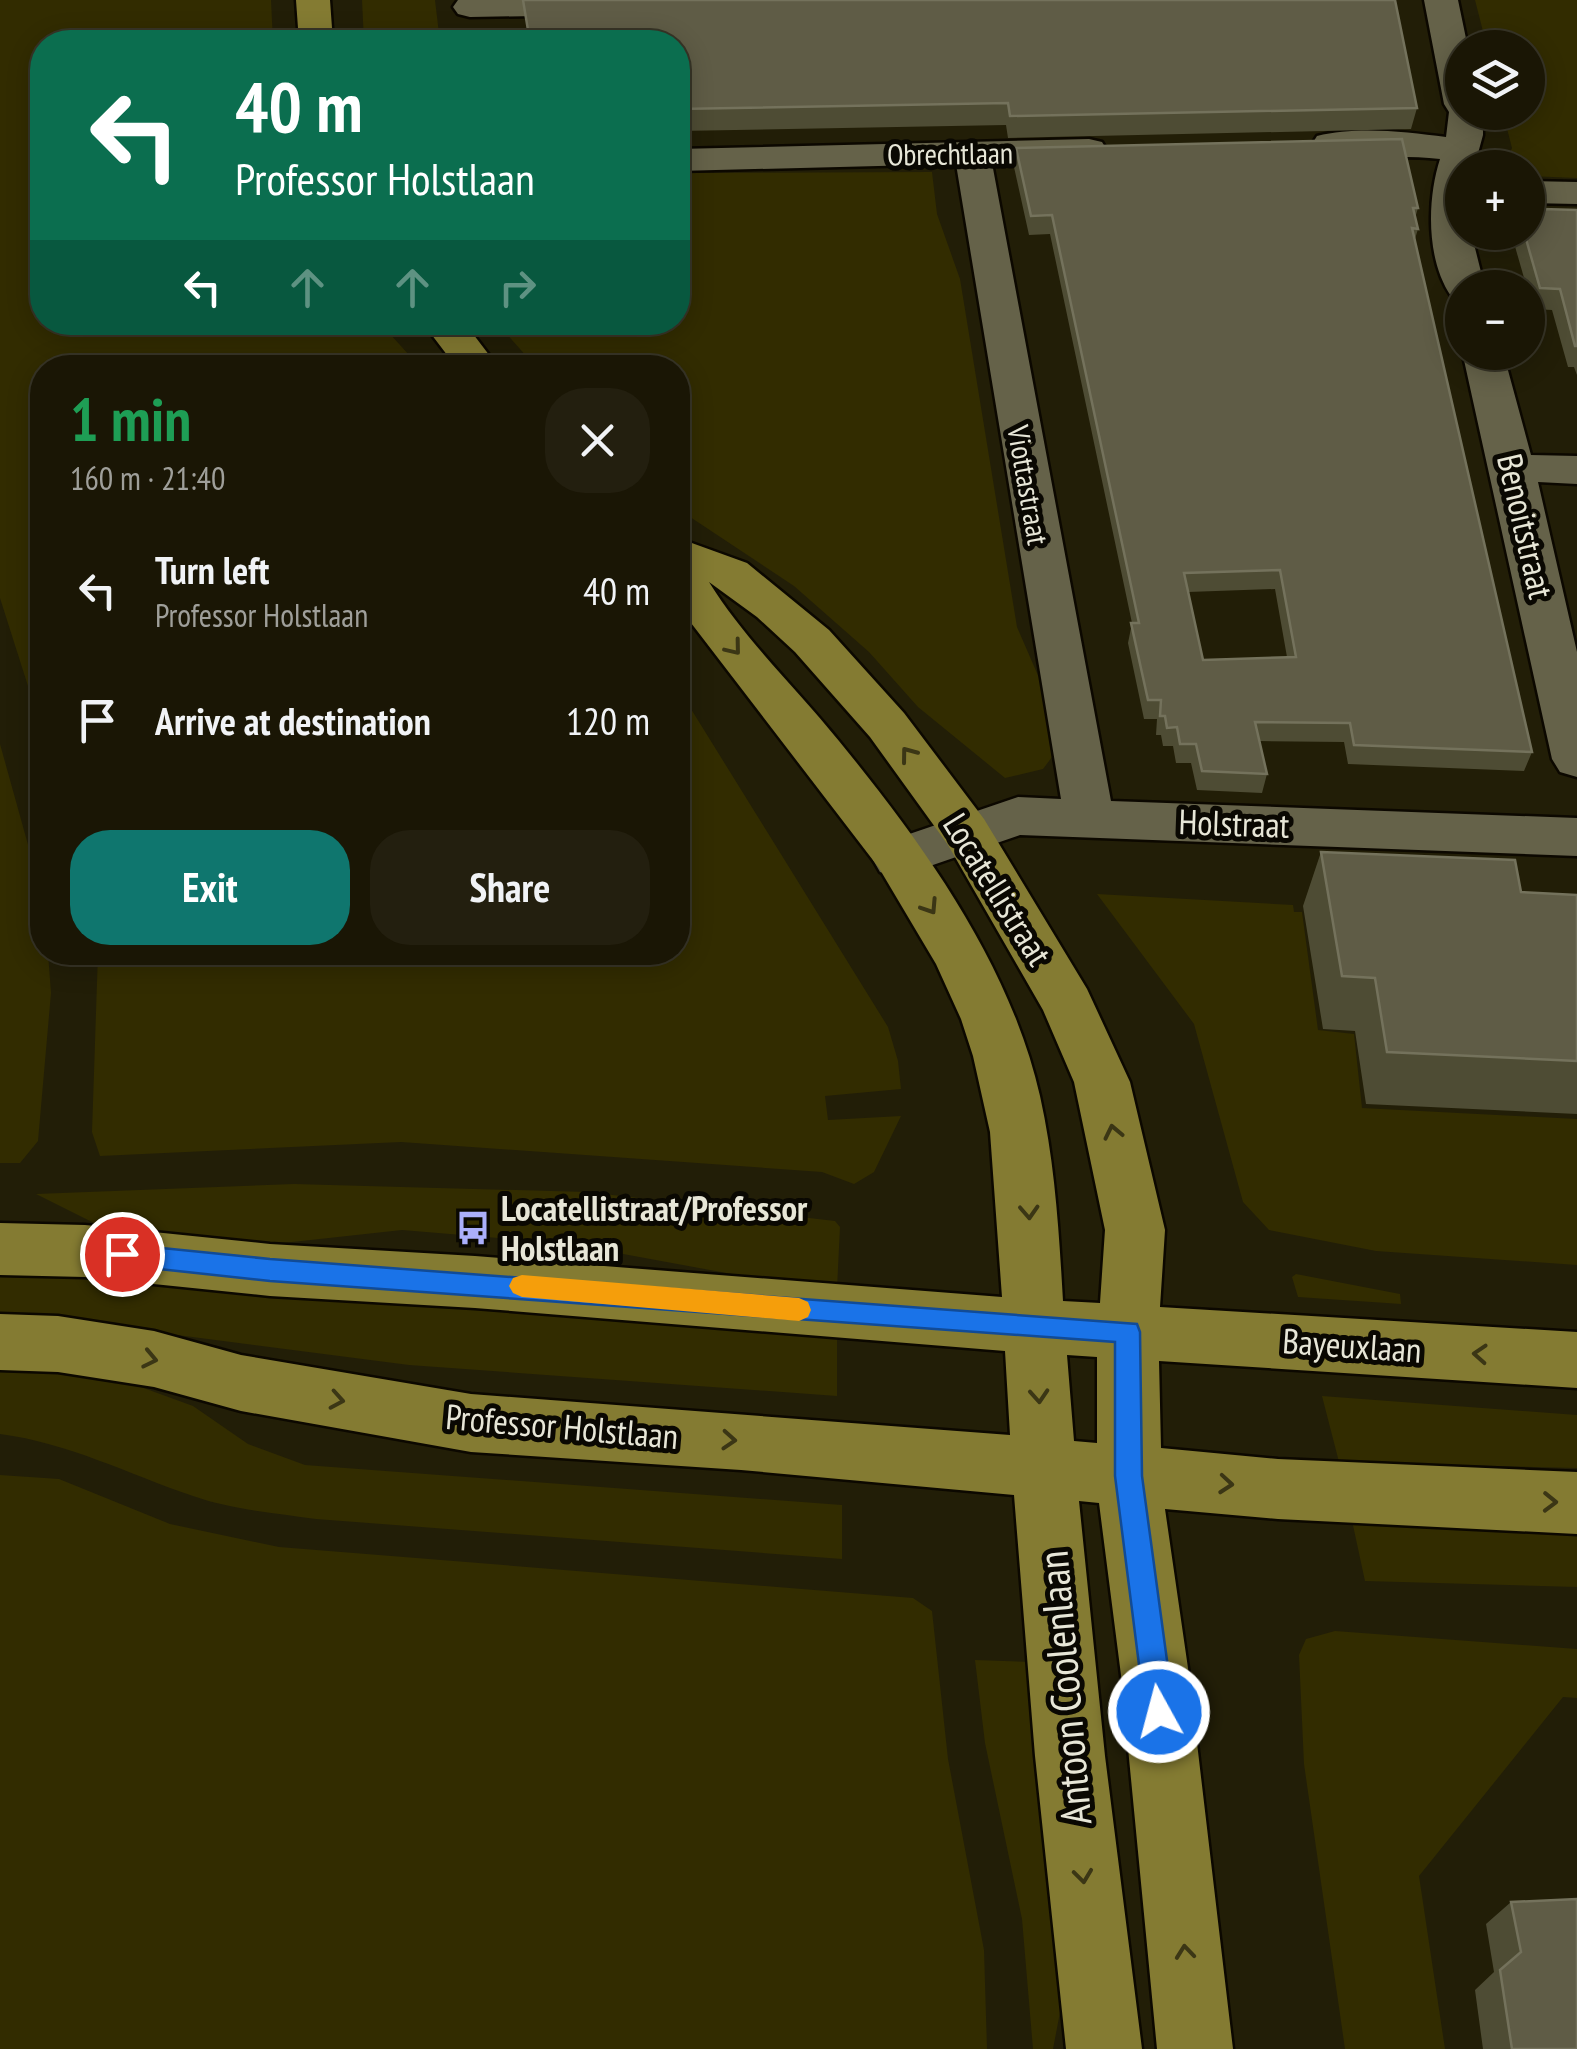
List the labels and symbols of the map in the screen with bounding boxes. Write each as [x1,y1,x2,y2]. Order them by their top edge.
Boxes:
street label: Obrechtlaan [887,132,1013,174]
street label: Viottastraat [999,421,1059,549]
street label: Benoitstraat [1487,449,1565,603]
one-way arrow [722,637,740,655]
one-way arrow [902,747,920,765]
street label: Holstraat [1178,798,1290,848]
street label: Locatellistraat [933,804,1063,974]
one-way arrow [917,896,936,914]
one-way arrow [1104,1124,1125,1141]
place label: Locatellistraat/Professor Holstlaan [501,1185,808,1271]
one-way arrow [1018,1205,1039,1221]
bus stop icon: Locatellistraat/Professor Holstlaan [454,1209,492,1247]
pin [80,1212,165,1297]
street label: Bayeuxlaan [1281,1317,1423,1373]
one-way arrow [1471,1344,1487,1365]
one-way arrow [141,1348,158,1369]
one-way arrow [1028,1388,1049,1404]
one-way arrow [329,1389,345,1410]
street label: Professor Holstlaan [444,1393,680,1459]
one-way arrow [722,1429,738,1450]
one-way arrow [1218,1473,1234,1495]
one-way arrow [1544,1491,1559,1513]
street label: Antoon Coolenlaan [1025,1549,1103,1827]
position arrow [1107,1660,1211,1764]
one-way arrow [1072,1869,1093,1885]
one-way arrow [1175,1944,1196,1960]

